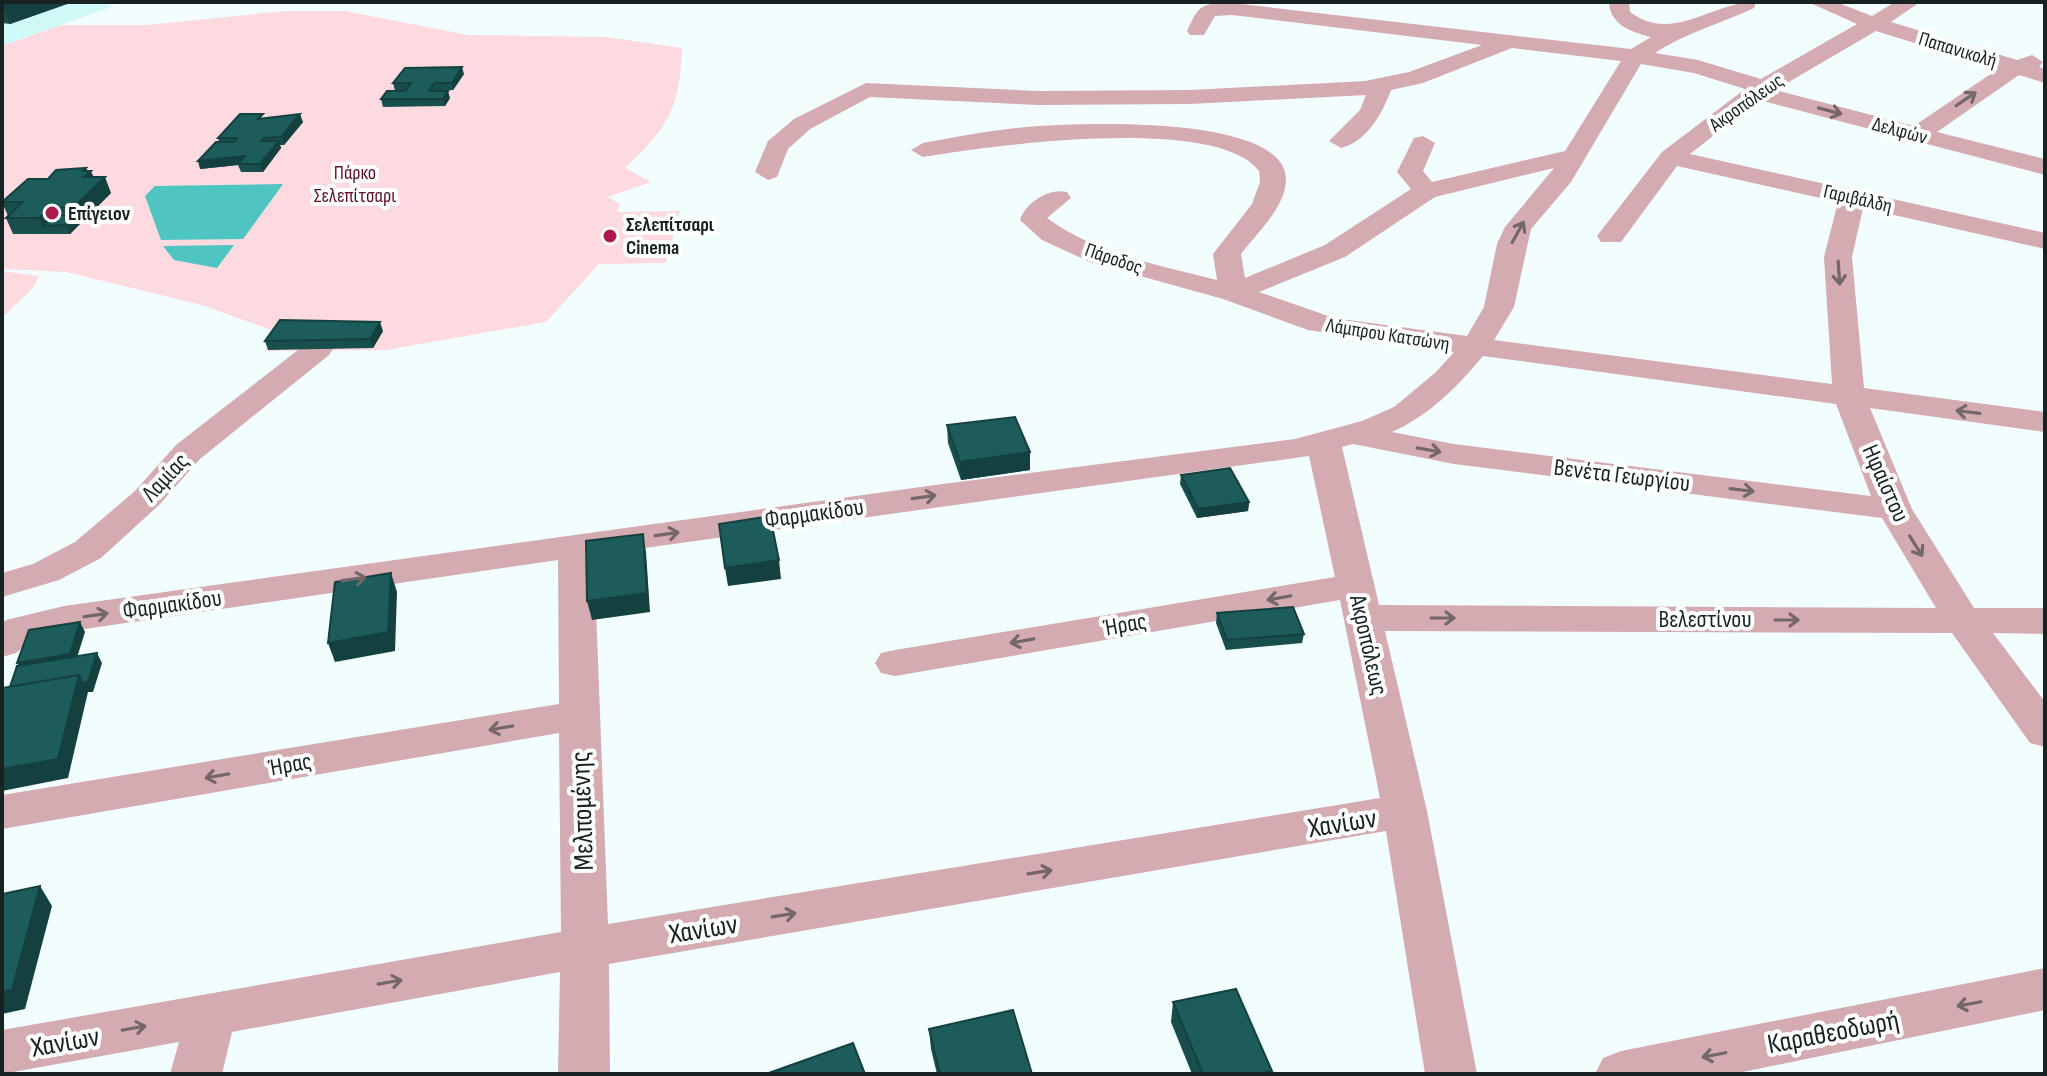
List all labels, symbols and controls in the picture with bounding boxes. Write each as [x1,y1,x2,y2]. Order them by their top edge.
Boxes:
street label: Παπανικολή [1916,27,2000,73]
street label: Ακροπόλεως [1704,69,1788,138]
one-way arrow [1955,91,1977,107]
one-way arrow [1817,105,1843,120]
street label: Δελφών [1870,112,1930,150]
park label: Πάρκο Σελεπίτσαρι [314,161,396,208]
street label: Γαριβάλδη [1821,179,1894,219]
place label: Επίγειον [68,202,130,226]
marker: Επίγειον [43,204,61,222]
place label: Σελεπίτσαρι Cinema [626,213,715,260]
one-way arrow [1510,221,1526,244]
marker: Σελεπίτσαρι Cinema [601,227,619,245]
street label: Πάροδος [1082,238,1146,280]
one-way arrow [1832,259,1847,286]
street label: Λάμπρου Κατσώνη [1323,313,1451,357]
one-way arrow [1955,405,1981,420]
street label: Ηφαίστου [1856,440,1915,526]
one-way arrow [1415,443,1441,458]
street label: Λαμίας [135,447,195,508]
street label: Βενέτα Γεωργίου [1552,453,1692,498]
one-way arrow [1729,483,1754,498]
one-way arrow [911,489,936,504]
street label: Φαρμακίδου [763,492,865,535]
one-way arrow [653,526,679,541]
one-way arrow [1909,534,1925,557]
one-way arrow [341,571,366,586]
street label: Φαρμακίδου [121,583,223,626]
street label: Ακροπόλεως [1343,591,1394,698]
one-way arrow [1267,592,1292,607]
street label: Βελεστίνου [1658,605,1752,634]
street label: Ήρας [1100,606,1149,643]
one-way arrow [83,607,108,622]
one-way arrow [1429,610,1456,626]
one-way arrow [1773,612,1800,627]
one-way arrow [1010,635,1036,650]
one-way arrow [489,721,514,736]
street label: Ήρας [265,746,314,783]
street label: Μελπομένης [564,751,601,871]
one-way arrow [205,769,230,784]
street label: Χανίων [1305,802,1379,845]
one-way arrow [1027,864,1053,879]
one-way arrow [771,906,796,921]
street label: Χανίων [666,908,740,951]
one-way arrow [377,974,402,989]
one-way arrow [1956,998,1982,1013]
street label: Καραθεοδωρή [1765,1004,1902,1061]
one-way arrow [121,1019,146,1034]
street label: Χανίων [28,1020,102,1065]
one-way arrow [1701,1049,1727,1064]

